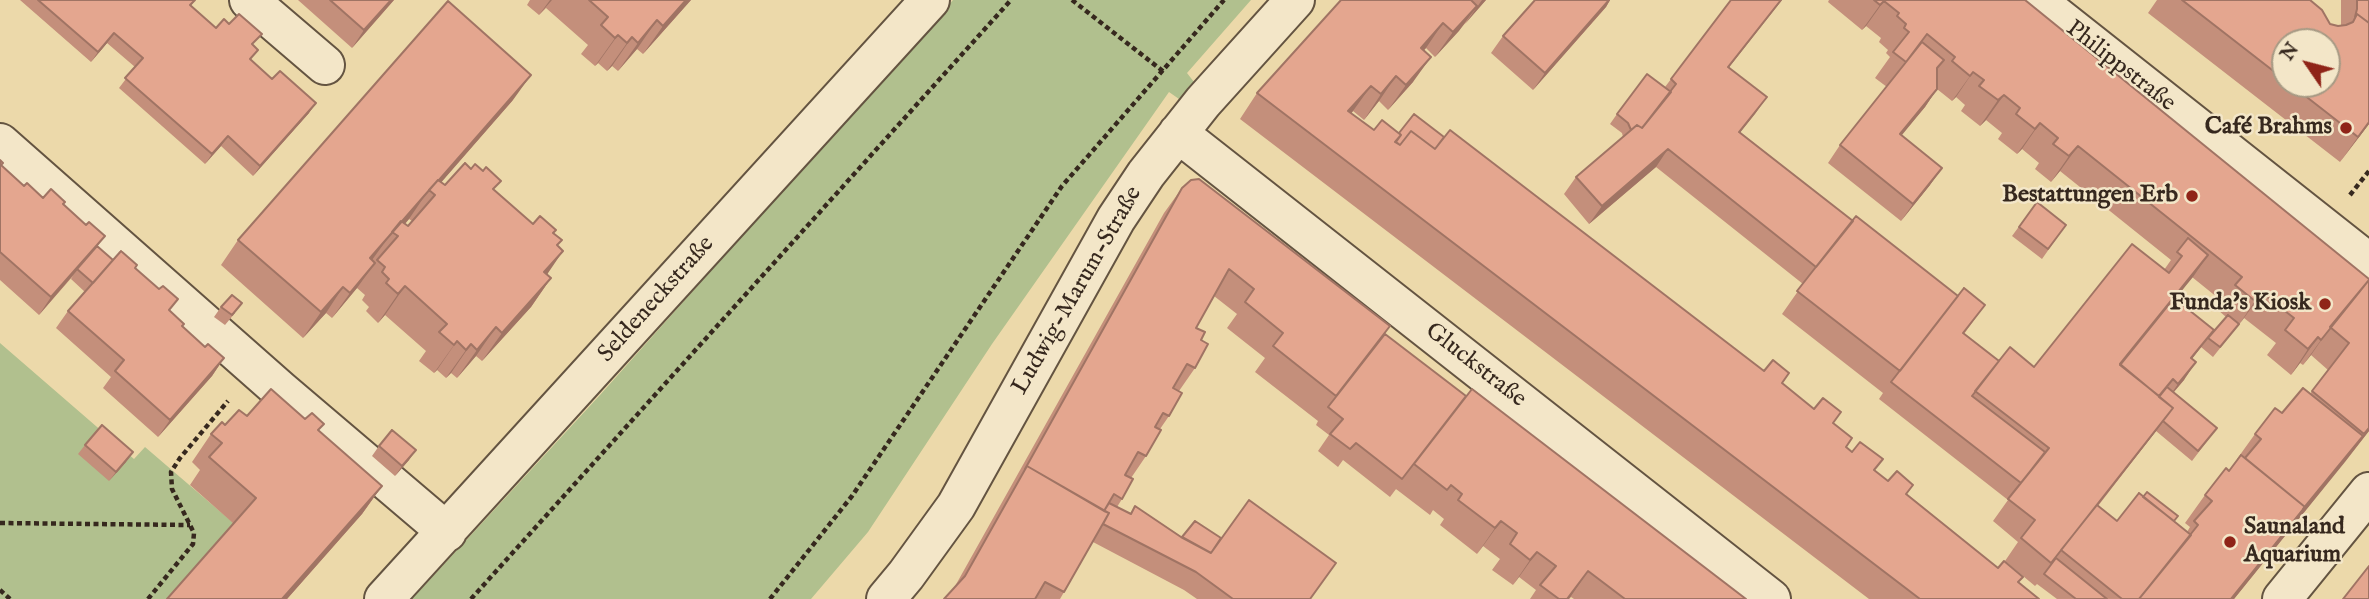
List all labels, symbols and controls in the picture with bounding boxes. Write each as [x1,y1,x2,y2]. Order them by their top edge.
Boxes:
street label: Philippstraße [2059,15,2181,119]
north arrow [2271,28,2341,98]
text: N [2276,38,2305,66]
place label: Café Brahms [2205,114,2332,142]
marker: Café Brahms [2338,120,2354,136]
street label: Ludwig-Marum-Straße [1007,182,1149,400]
place label: Bestattungen Erb [2002,182,2178,210]
marker: Bestattungen Erb [2184,188,2200,204]
street label: Seldeneckstraße [593,231,721,369]
place label: Funda's Kiosk [2170,290,2311,318]
marker: Funda's Kiosk [2317,296,2333,312]
street label: Gluckstraße [1419,318,1531,414]
place label: Saunaland Aquarium [2244,514,2345,570]
marker: Saunaland Aquarium [2222,534,2238,550]

